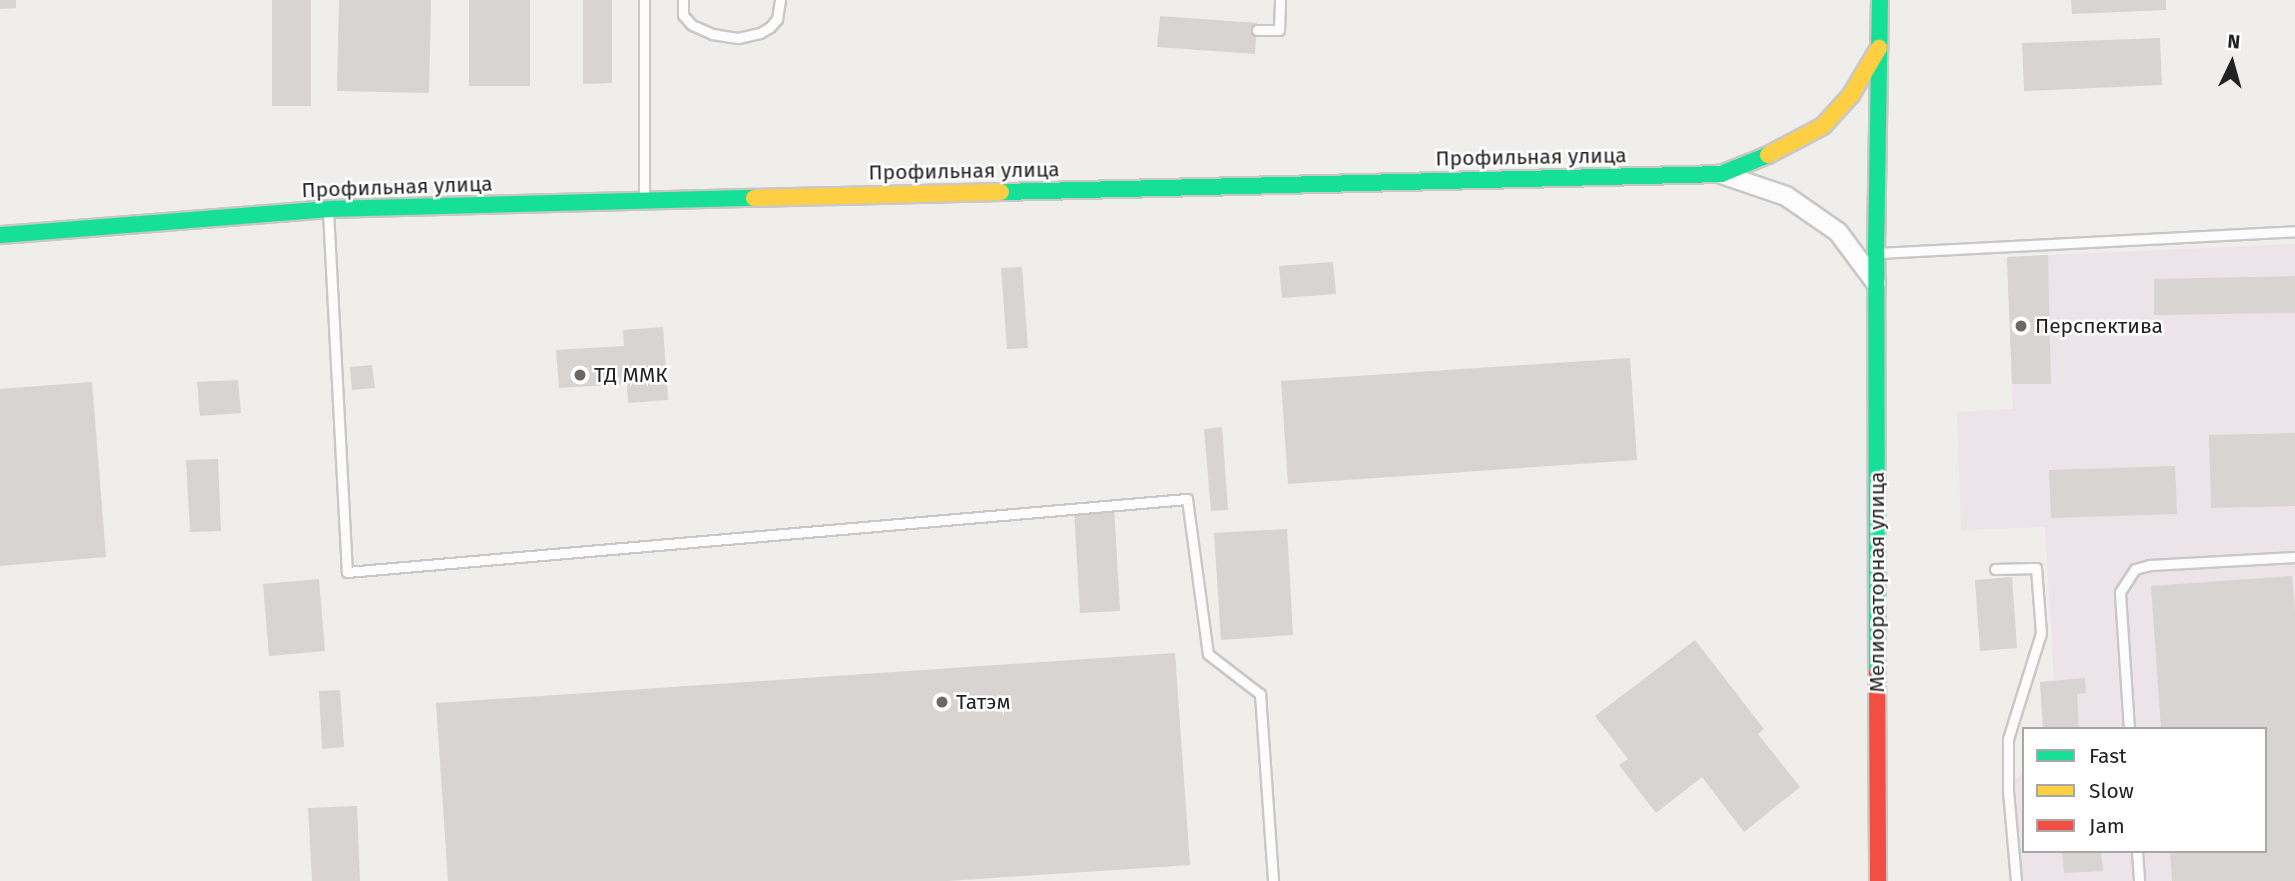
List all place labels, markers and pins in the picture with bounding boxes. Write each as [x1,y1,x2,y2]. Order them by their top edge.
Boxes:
place label: Перспектива [2035,313,2163,339]
marker: Перспектива [2013,318,2029,334]
place label: ТД ММК [594,362,668,388]
marker: ТД ММК [572,367,588,383]
place label: Татэм [956,689,1011,715]
marker: Татэм [934,694,950,710]

